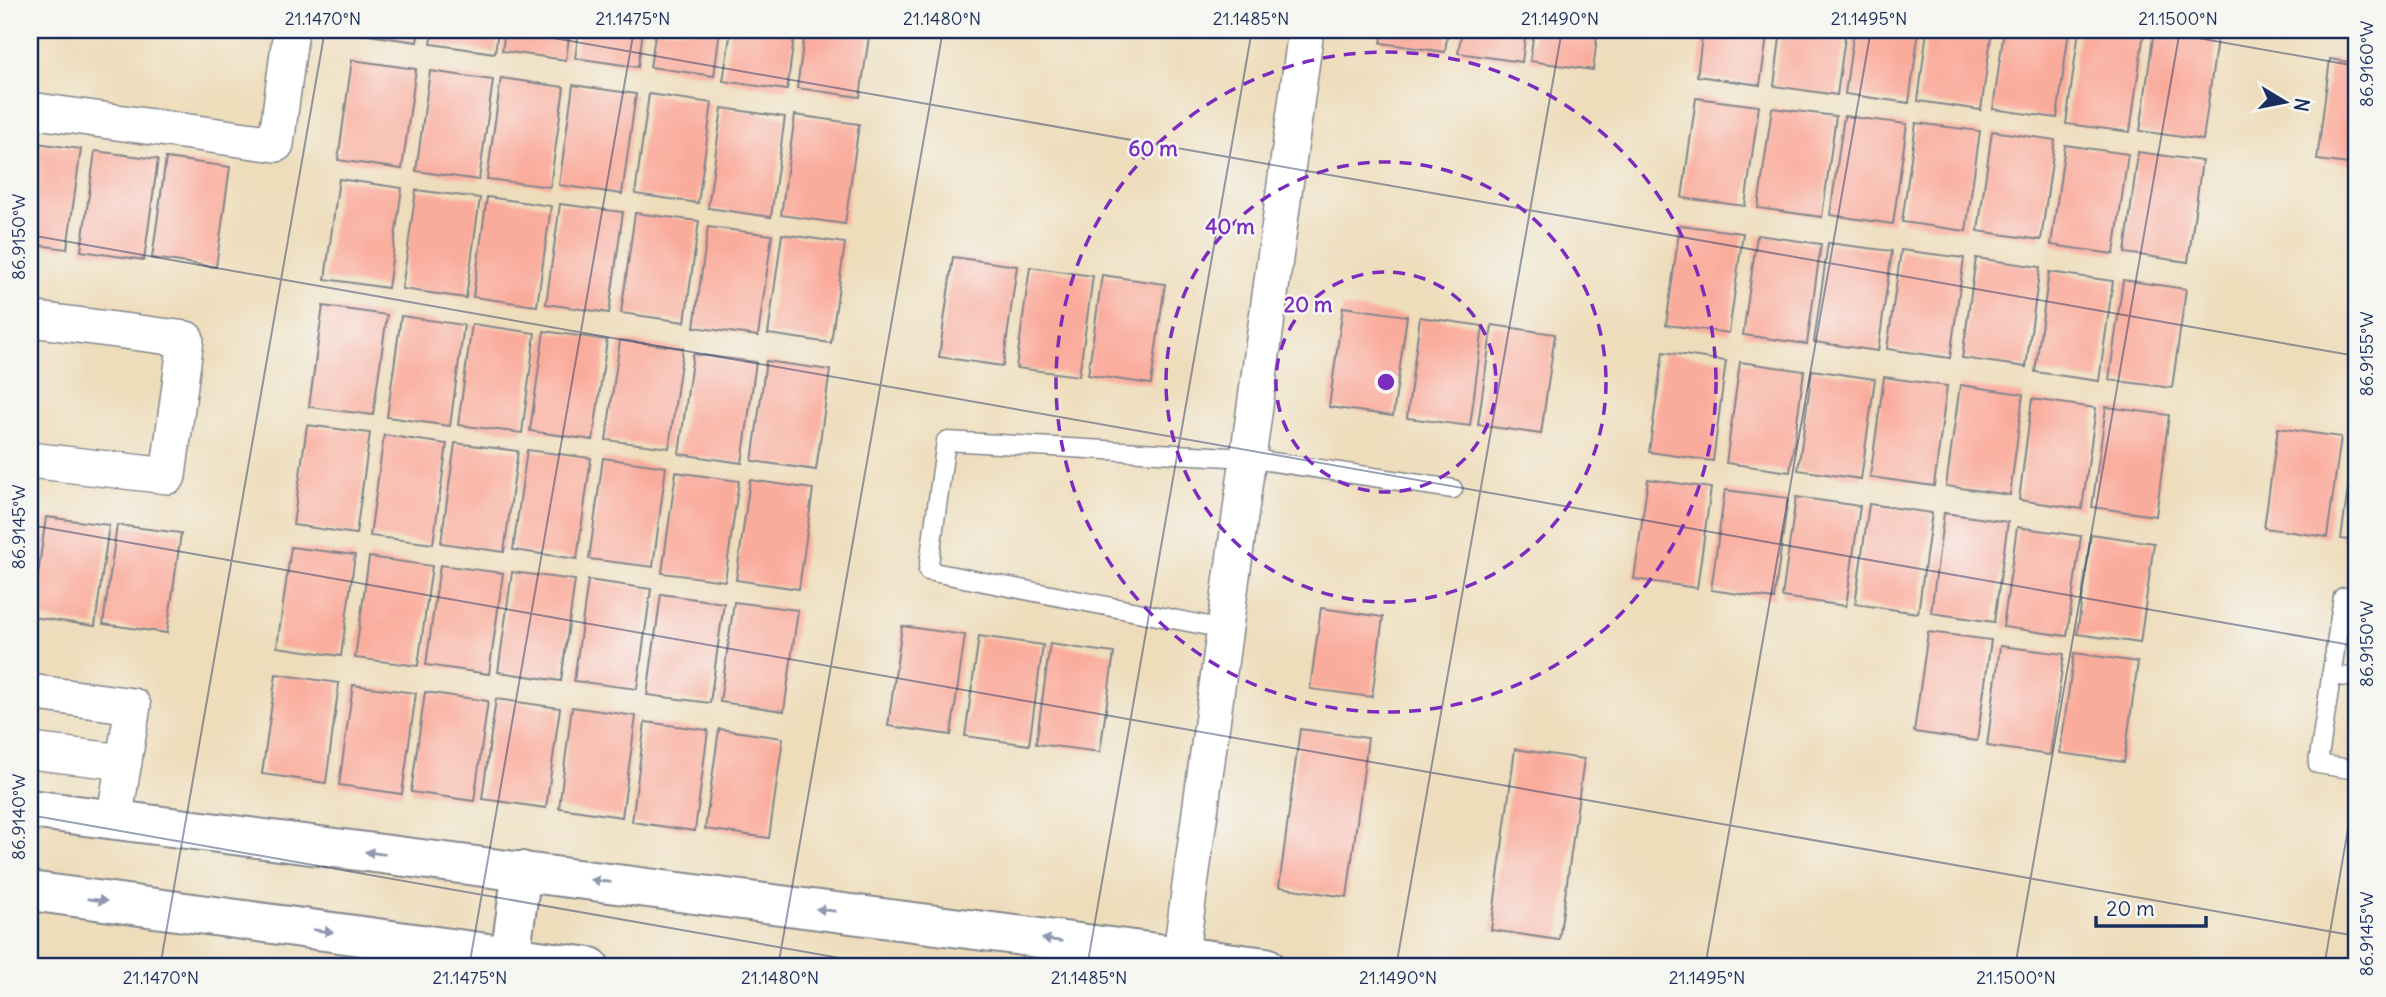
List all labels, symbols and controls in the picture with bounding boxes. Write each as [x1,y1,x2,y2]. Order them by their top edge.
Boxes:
text: 21.1470°N [285,7,361,30]
text: 21.1475°N [595,7,671,30]
text: 21.1480°N [903,7,981,30]
text: 21.1485°N [1213,7,1289,30]
text: 21.1490°N [1521,7,1599,30]
text: 21.1495°N [1831,7,1907,30]
text: 21.1500°N [2138,7,2218,30]
text: 86.9160°W [2355,21,2378,107]
north arrow [2250,66,2320,136]
text: N [2289,96,2315,114]
text: 60 m [1128,135,1178,162]
text: 86.9150°W [7,194,30,280]
text: 40 m [1205,213,1255,240]
text: 20 m [1284,291,1333,318]
text: 86.9155°W [2355,311,2378,397]
centre of rings [1374,370,1398,394]
text: 86.9145°W [7,484,30,570]
text: 86.9150°W [2355,601,2378,687]
text: 86.9140°W [7,774,30,860]
one-way arrow [364,847,386,858]
one-way arrow [590,876,612,887]
scale bar [2096,885,2206,929]
text: 86.9145°W [2355,891,2378,977]
one-way arrow [87,895,109,906]
text: 20 m [2106,895,2155,922]
one-way arrow [815,905,837,916]
one-way arrow [312,925,334,936]
one-way arrow [1041,934,1063,945]
text: 21.1470°N [123,966,199,989]
text: 21.1475°N [432,966,508,989]
text: 21.1480°N [741,966,819,989]
text: 21.1485°N [1051,966,1127,989]
text: 21.1490°N [1359,966,1437,989]
text: 21.1495°N [1669,966,1745,989]
text: 21.1500°N [1976,966,2056,989]

